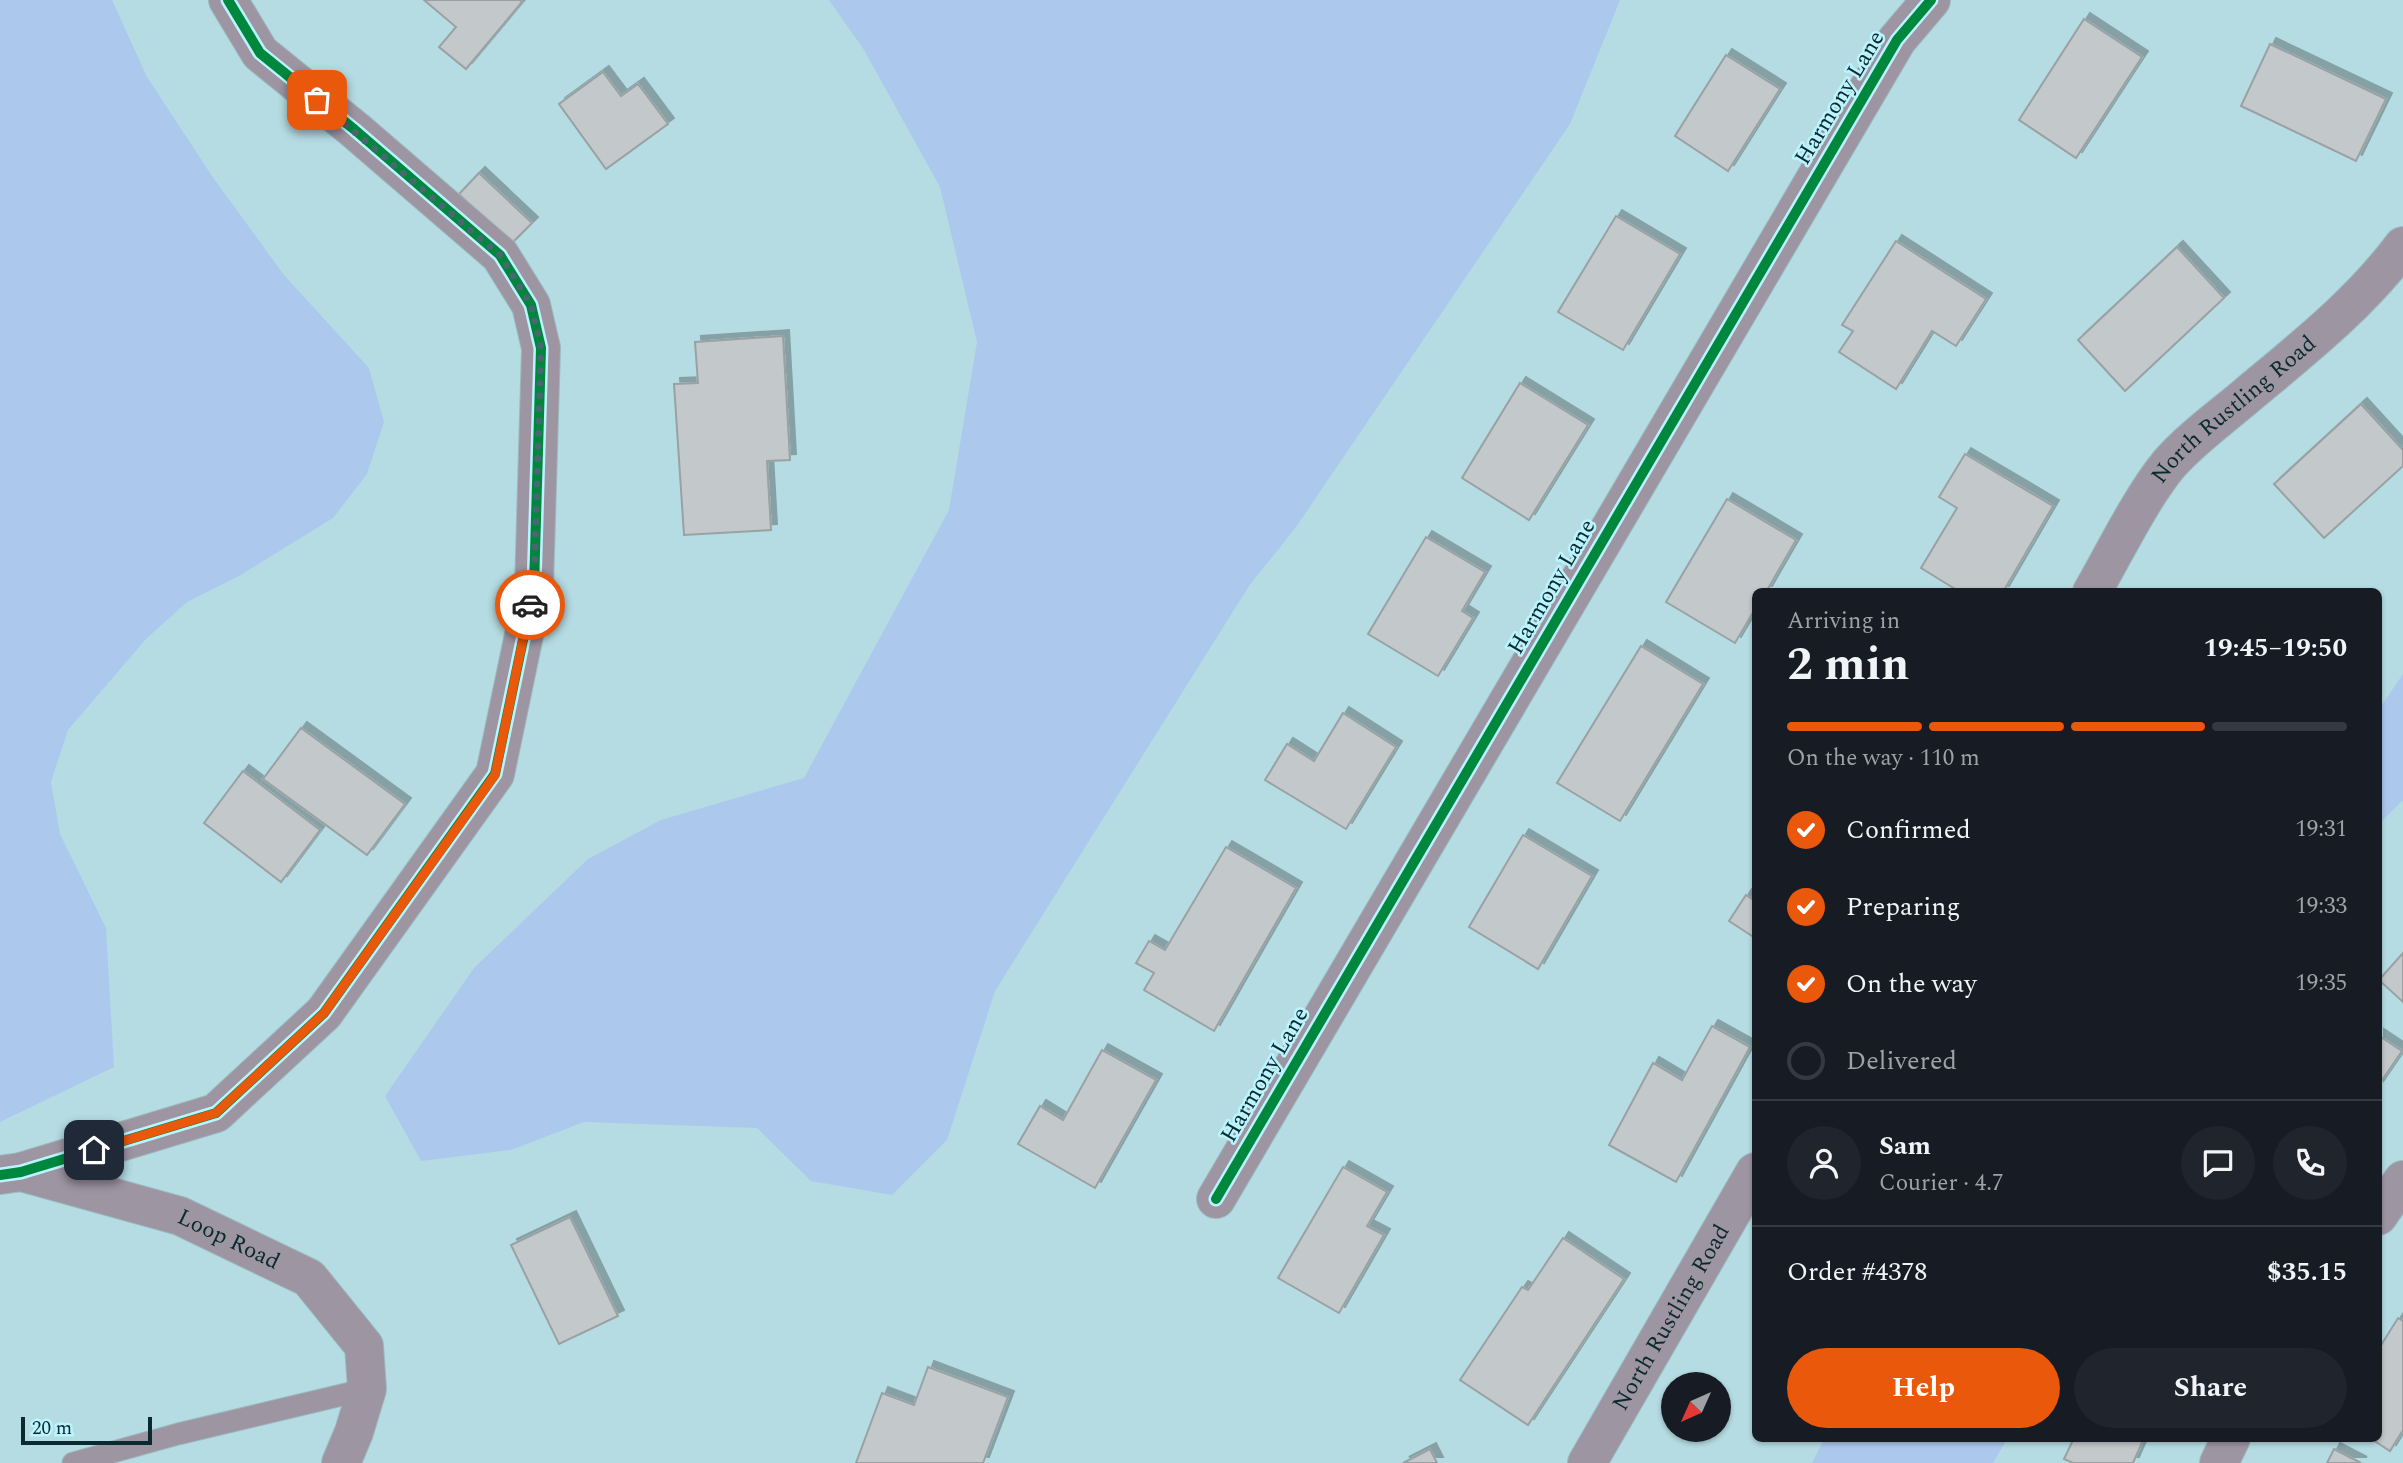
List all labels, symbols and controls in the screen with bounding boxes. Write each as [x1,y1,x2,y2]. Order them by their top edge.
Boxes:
street label: Harmony Lane [1786,24,1894,172]
pin [287,70,347,130]
icon: bag [298,81,336,119]
street label: North Rustling Road [2142,327,2324,491]
street label: Harmony Lane [1499,513,1605,661]
courier [495,570,565,640]
icon: car [511,586,549,624]
text: Arriving in [1787,604,1900,639]
text: 19:45–19:50 [2203,628,2347,668]
text: 2 min [1787,630,1909,700]
text: On the way · 110 m [1787,741,1980,776]
text: Confirmed [1846,810,1971,850]
icon: check [1787,811,1825,849]
text: 19:31 [2295,812,2347,847]
text: Preparing [1846,887,1960,927]
icon: check [1787,888,1825,926]
text: 19:33 [2295,889,2347,924]
text: On the way [1846,964,1977,1004]
icon: check [1787,965,1825,1003]
text: 19:35 [2295,966,2347,1001]
street label: Harmony Lane [1212,1001,1318,1149]
text: Delivered [1846,1041,1957,1081]
pin [64,1120,124,1180]
button: person [1787,1126,1861,1200]
text: Sam [1879,1126,1931,1166]
button: chat [2181,1126,2255,1200]
button: phone [2273,1126,2347,1200]
icon: home [75,1131,113,1169]
text: Courier · 4.7 [1879,1166,2004,1201]
street label: Loop Road [171,1200,286,1279]
street label: North Rustling Road [1603,1217,1739,1417]
text: Order #4378 [1787,1252,1927,1292]
text: $35.15 [2267,1252,2347,1292]
button: Help [1787,1348,2060,1428]
button: Share [2074,1348,2347,1428]
north arrow [1661,1372,1731,1442]
map controls [1661,1372,1731,1442]
scale bar [21,1414,152,1446]
text: 20 m [32,1414,72,1443]

